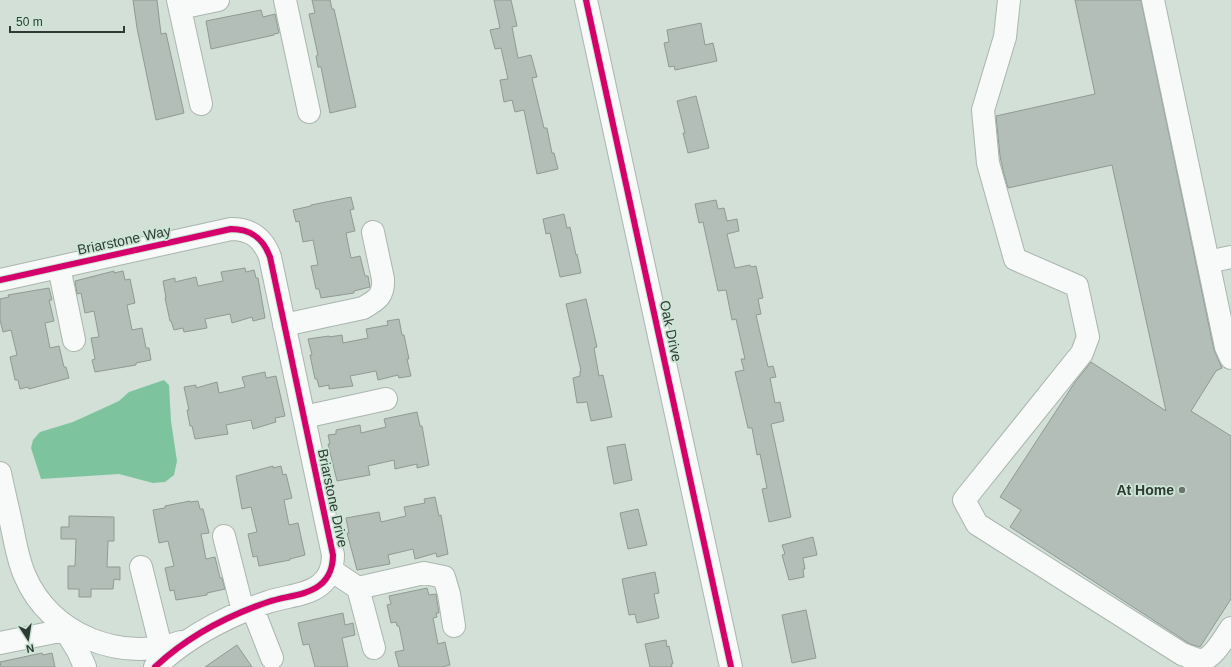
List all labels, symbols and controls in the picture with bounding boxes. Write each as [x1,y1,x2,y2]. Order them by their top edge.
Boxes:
scale bar [10,8,124,34]
text: 50 m [16,15,43,29]
street label: Briarstone Way [76,222,172,258]
street label: Oak Drive [657,299,685,363]
street label: Briarstone Drive [315,447,351,549]
place label: At Home [1116,482,1174,498]
marker: At Home [1177,485,1187,495]
north arrow [8,619,48,659]
text: N [25,642,35,655]

